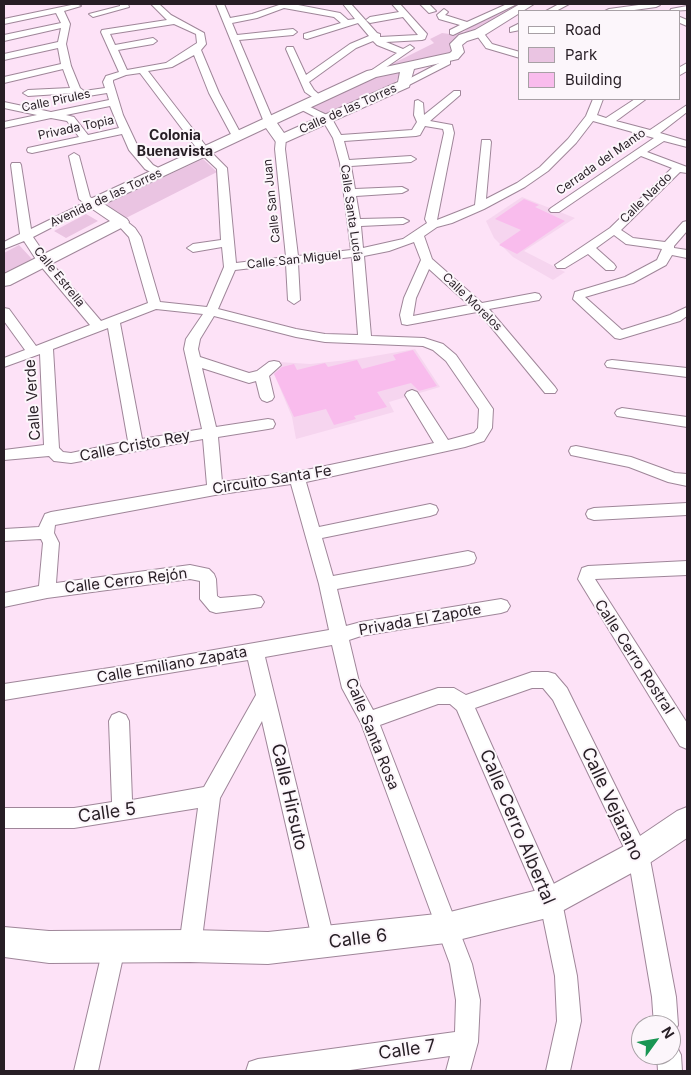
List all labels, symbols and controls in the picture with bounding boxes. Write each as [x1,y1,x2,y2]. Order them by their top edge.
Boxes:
legend [518,10,681,100]
text: Road [565,20,601,39]
text: Park [565,45,597,64]
text: Building [565,70,622,89]
street label: Calle de las Torres [297,81,399,137]
street label: Calle Pirules [20,87,92,115]
street label: Privada Topia [37,113,115,143]
street label: Cerrada del Manto [554,126,648,198]
district label: Colonia Buenavista [137,128,213,160]
street label: Calle San Juan [260,158,284,244]
street label: Calle Santa Lucía [337,164,365,262]
street label: Avenida de las Torres [48,166,164,230]
street label: Calle Nardo [617,170,675,226]
street label: Calle Estrella [30,244,88,310]
street label: Calle San Miguel [246,248,342,272]
street label: Calle Morelos [439,270,505,334]
street label: Calle Verde [21,359,45,441]
street label: Calle Cristo Rey [78,426,192,466]
street label: Circuito Santa Fe [211,462,333,498]
street label: Calle Cerro Rejón [64,565,188,597]
street label: Calle Cerro Rostral [590,596,678,718]
street label: Privada El Zapote [357,600,483,640]
street label: Calle Emiliano Zapata [96,643,248,687]
street label: Calle Santa Rosa [341,676,403,792]
street label: Calle Hirsuto [266,742,312,852]
street label: Calle Vejarano [576,744,648,864]
street label: Calle Cerro Albertal [475,746,559,908]
street label: Calle 5 [77,798,137,828]
street label: Calle 6 [328,925,388,953]
north arrow [631,1015,681,1065]
text: N [658,1023,678,1041]
street label: Calle 7 [377,1035,437,1065]

